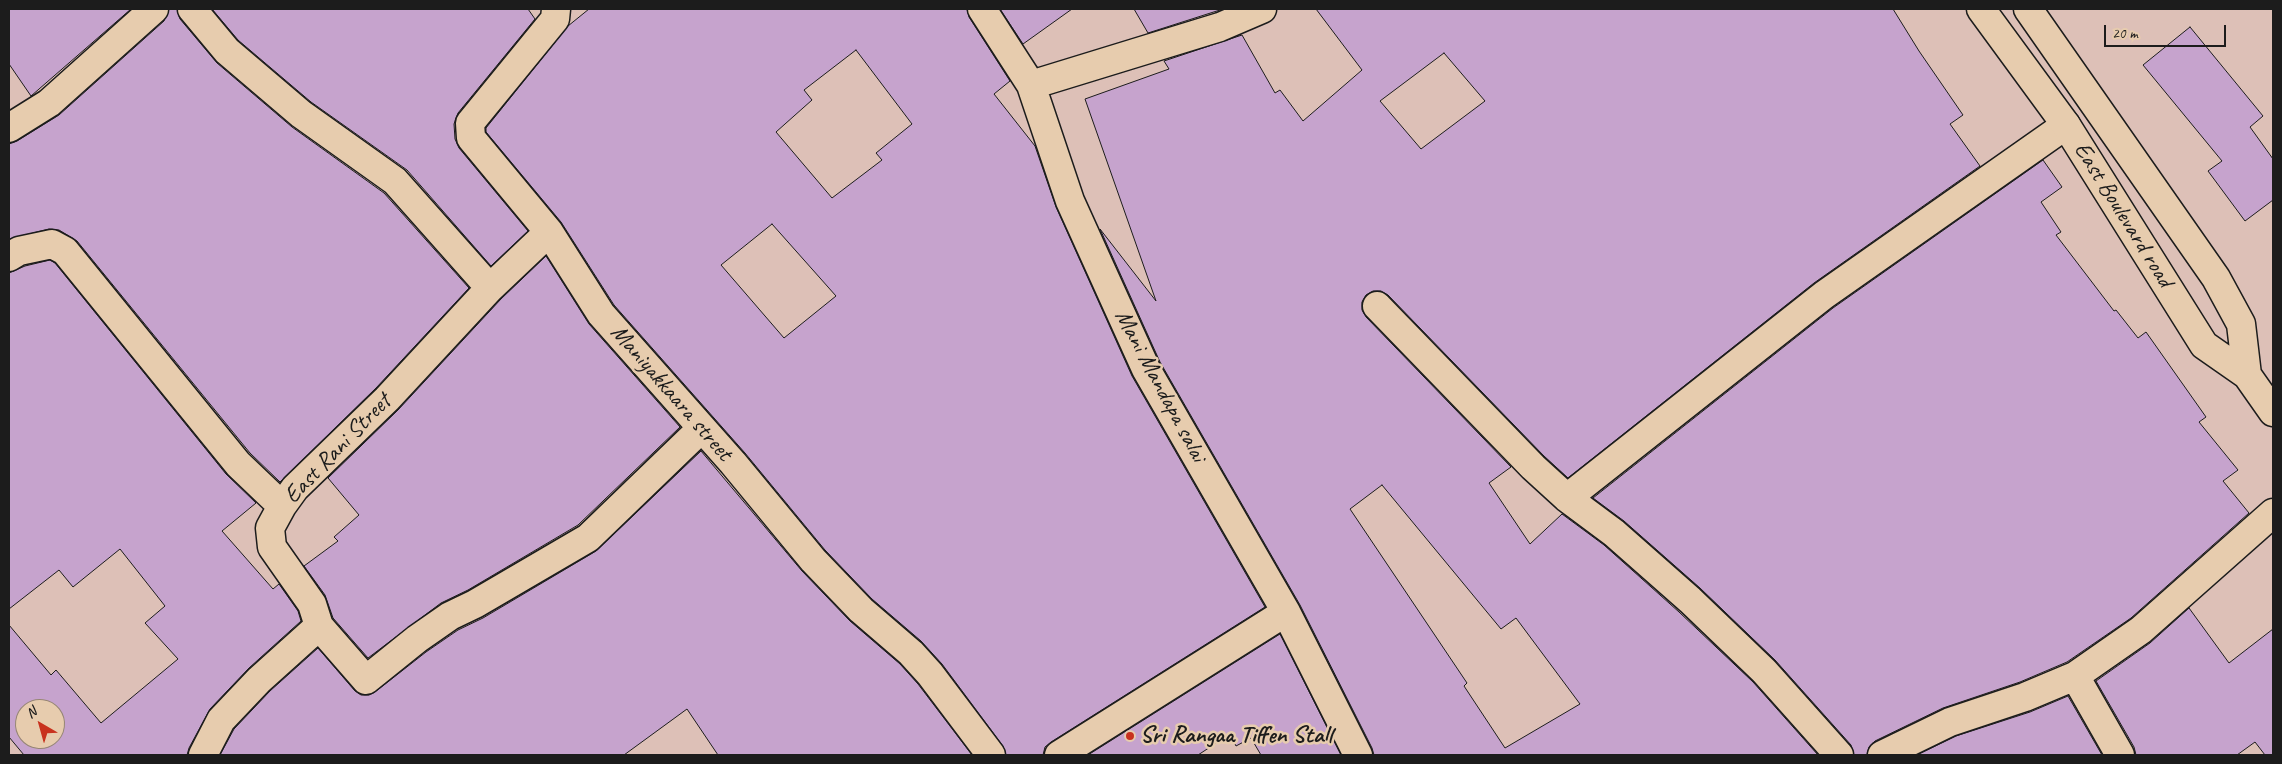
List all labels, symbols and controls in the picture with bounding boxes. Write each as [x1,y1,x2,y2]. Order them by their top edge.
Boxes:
scale bar [2107,15,2230,47]
text: 20 m [2112,24,2138,43]
street label: East Boulevard road [2067,137,2179,293]
street label: Mani Mandapa salai [1108,305,1212,467]
street label: Maniyakkaara street [604,319,738,467]
street label: East Rani Street [278,388,398,510]
north arrow [15,699,65,749]
text: N [22,703,40,722]
place label: Sri Rangaa Tiffen Stall [1140,722,1332,750]
marker: Sri Rangaa Tiffen Stall [1124,730,1136,742]

